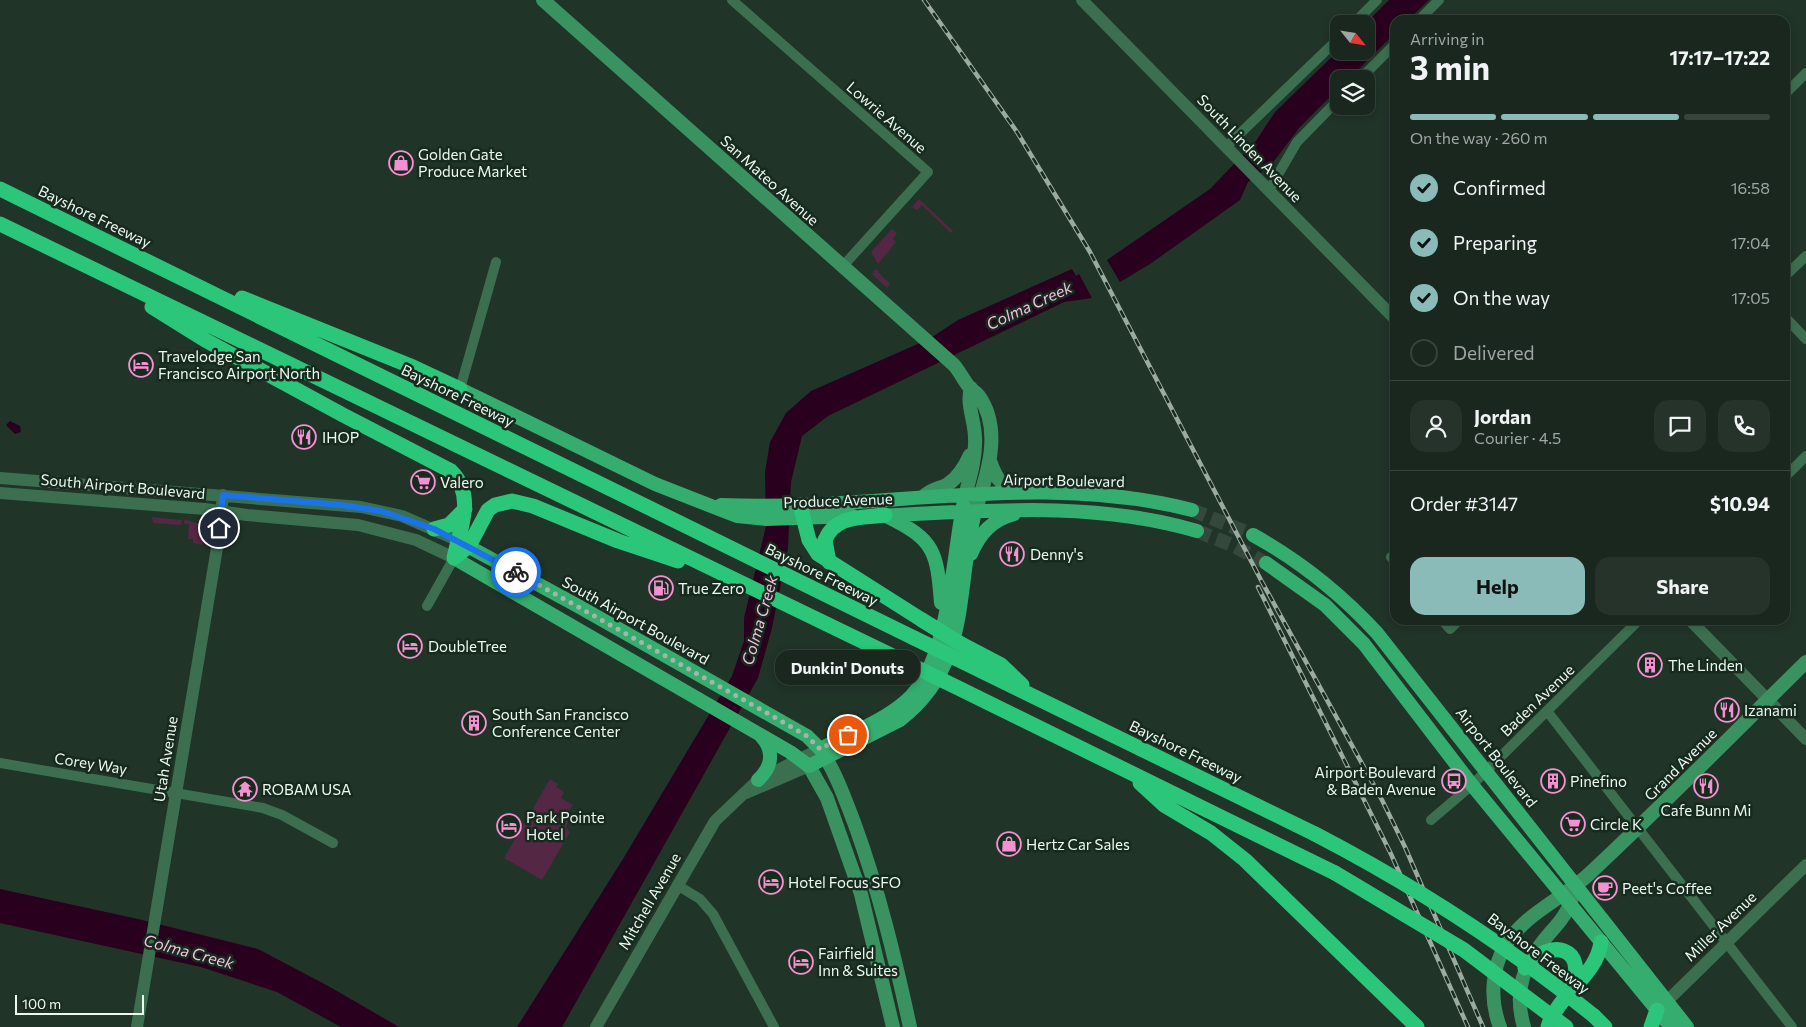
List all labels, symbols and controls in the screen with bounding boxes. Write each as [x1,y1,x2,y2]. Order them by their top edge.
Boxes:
north arrow [1330,15,1375,60]
map controls [1330,15,1375,115]
text: Arriving in [1410,29,1484,48]
text: 17:17–17:22 [1670,46,1770,69]
text: 3 min [1410,47,1490,87]
button: layers [1330,70,1375,115]
street label: Lowrie Avenue [843,77,931,157]
street label: South Linden Avenue [1194,90,1306,206]
text: On the way · 260 m [1410,128,1548,147]
street label: San Mateo Avenue [717,131,823,229]
place label: Golden Gate Produce Market [418,145,527,180]
shop icon: Golden Gate Produce Market [388,150,414,176]
icon: check [1410,174,1438,202]
text: Confirmed [1453,176,1546,199]
text: 16:58 [1731,178,1770,197]
street label: Bayshore Freeway [36,181,154,251]
icon: check [1410,229,1438,257]
text: Preparing [1453,231,1537,254]
text: 17:04 [1731,233,1770,252]
water label: Colma Creek [983,277,1075,333]
icon: check [1410,284,1438,312]
text: On the way [1453,286,1550,309]
text: 17:05 [1731,288,1770,307]
text: Delivered [1453,341,1534,364]
place label: Travelodge San Francisco Airport North [158,347,320,382]
hotel icon: Travelodge San Francisco Airport North [128,352,154,378]
street label: Bayshore Freeway [399,360,517,430]
button: person [1410,400,1462,452]
button: chat [1654,400,1706,452]
button: phone [1718,400,1770,452]
text: Jordan [1474,405,1531,428]
restaurant icon: IHOP [291,424,317,450]
place label: IHOP [322,428,359,446]
text: Courier · 4.5 [1474,428,1561,447]
supermarket icon: Valero [410,469,436,495]
street label: South Airport Boulevard [40,470,206,502]
street label: Airport Boulevard [1003,470,1125,490]
place label: Valero [440,473,484,491]
street label: Produce Avenue [783,489,893,511]
text: Order #3147 [1410,492,1518,515]
text: $10.94 [1710,492,1770,515]
pin [198,507,240,549]
icon: home [205,514,233,542]
street label: Bayshore Freeway [763,539,881,609]
restaurant icon: Denny's [999,541,1025,567]
place label: Denny's [1030,545,1084,563]
courier [491,547,541,597]
button: Help [1410,557,1585,615]
button: Share [1595,557,1770,615]
icon: bike [502,558,530,586]
street label: South Airport Boulevard [559,572,713,668]
water label: Colma Creek [737,573,781,667]
fuel station icon: True Zero [648,575,674,601]
place label: True Zero [678,579,744,597]
hotel icon: DoubleTree [397,633,423,659]
place label: DoubleTree [428,637,507,655]
callout: Dunkin' Donuts [776,650,920,685]
building icon: The Linden [1637,652,1663,678]
place label: The Linden [1668,656,1743,674]
text: Dunkin' Donuts [791,658,904,677]
street label: Baden Avenue [1496,660,1578,740]
restaurant icon: Izanami [1714,697,1740,723]
place label: Izanami [1744,701,1797,719]
street label: Airport Boulevard [1453,704,1541,810]
place label: South San Francisco Conference Center [492,705,629,740]
building icon: South San Francisco Conference Center [461,710,487,736]
pin [827,714,869,756]
street label: Utah Avenue [149,715,181,803]
street label: Bayshore Freeway [1127,716,1245,786]
icon: bag [834,721,862,749]
street label: Grand Avenue [1640,724,1720,804]
street label: Corey Way [53,748,129,778]
place label: Airport Boulevard & Baden Avenue [1315,763,1436,798]
bus stop icon: Airport Boulevard & Baden Avenue [1441,768,1467,794]
building icon: Pinefino [1540,768,1566,794]
place label: Pinefino [1570,772,1627,790]
restaurant icon: Cafe Bunn Mi [1693,773,1719,799]
temple icon: ROBAM USA [232,776,258,802]
place label: ROBAM USA [262,780,351,798]
place label: Cafe Bunn Mi [1661,801,1751,819]
place label: Park Pointe Hotel [526,808,605,843]
supermarket icon: Circle K [1560,811,1586,837]
hotel icon: Park Pointe Hotel [496,813,522,839]
place label: Circle K [1590,815,1642,833]
shop icon: Hertz Car Sales [996,831,1022,857]
place label: Hertz Car Sales [1026,835,1130,853]
street label: Mitchell Avenue [614,849,684,953]
hotel icon: Hotel Focus SFO [758,869,784,895]
place label: Hotel Focus SFO [788,873,901,891]
cafe icon: Peet's Coffee [1592,875,1618,901]
place label: Peet's Coffee [1622,879,1712,897]
street label: Miller Avenue [1680,887,1760,965]
street label: Bayshore Freeway [1484,909,1594,997]
water label: Colma Creek [142,930,236,972]
place label: Fairfield Inn & Suites [818,944,898,979]
hotel icon: Fairfield Inn & Suites [788,949,814,975]
scale bar [15,992,144,1015]
text: 100 m [22,995,61,1012]

